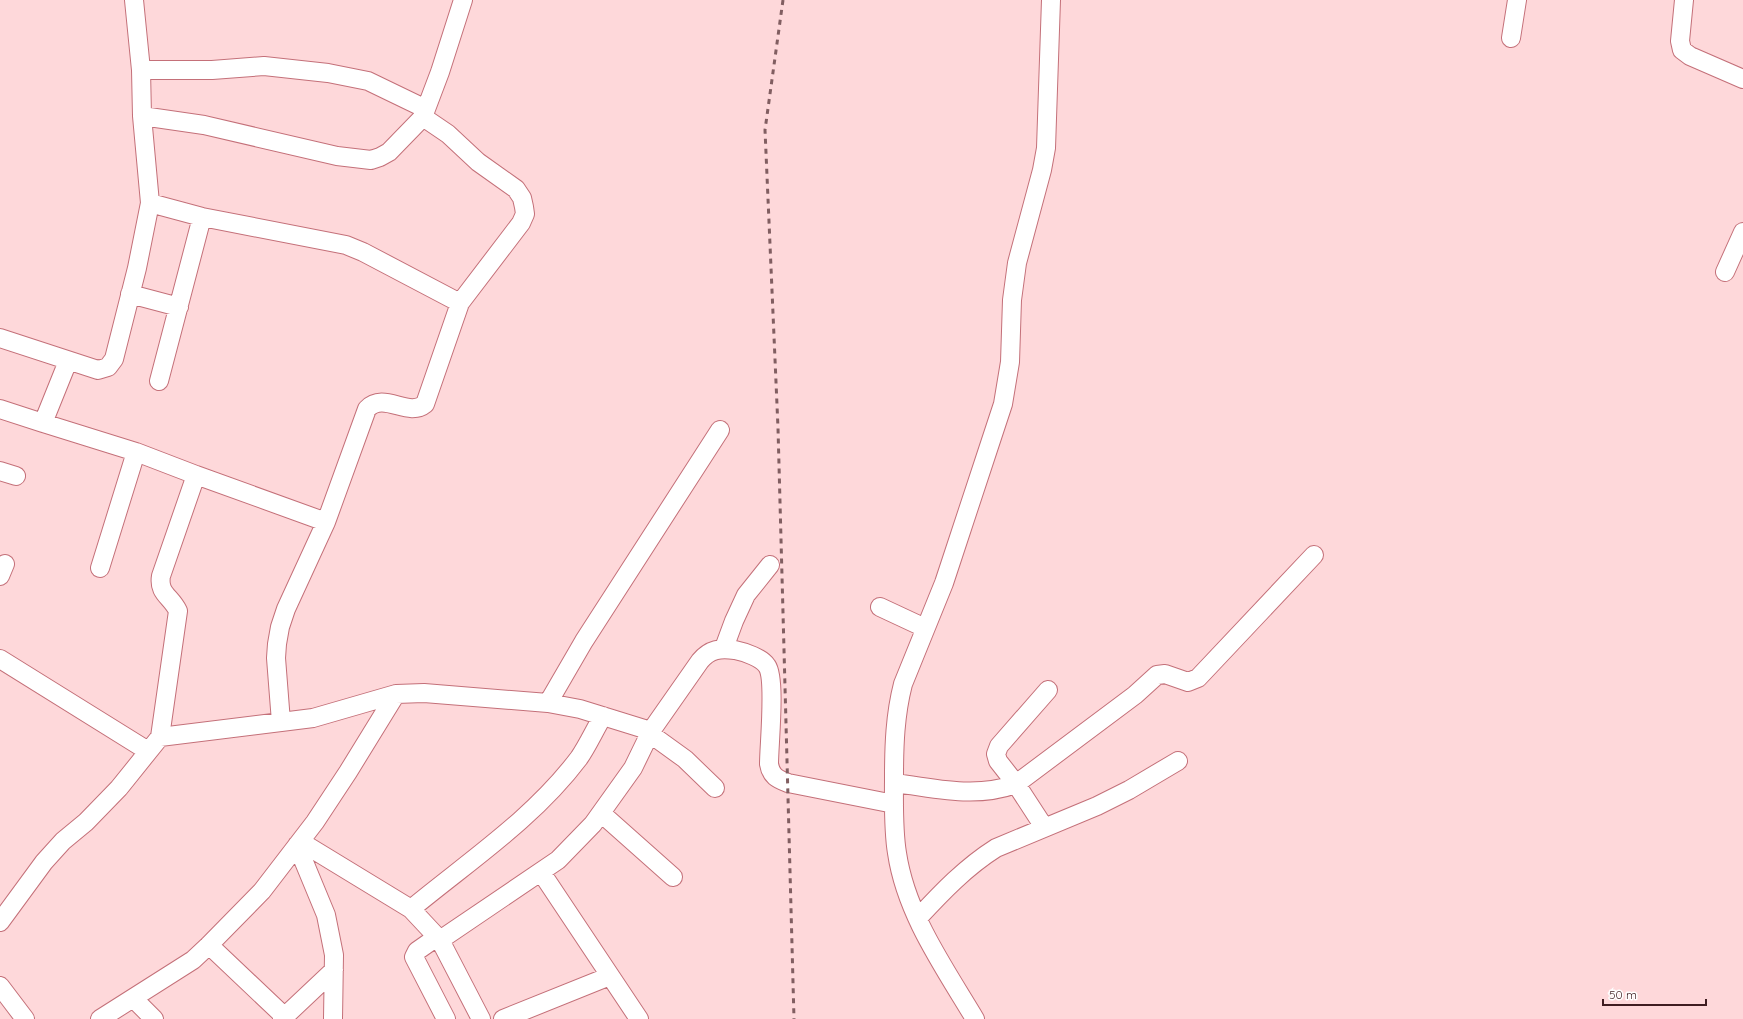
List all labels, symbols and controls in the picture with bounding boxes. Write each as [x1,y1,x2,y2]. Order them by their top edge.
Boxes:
scale bar [1603,981,1706,1007]
text: 50 m [1609,987,1637,1002]

